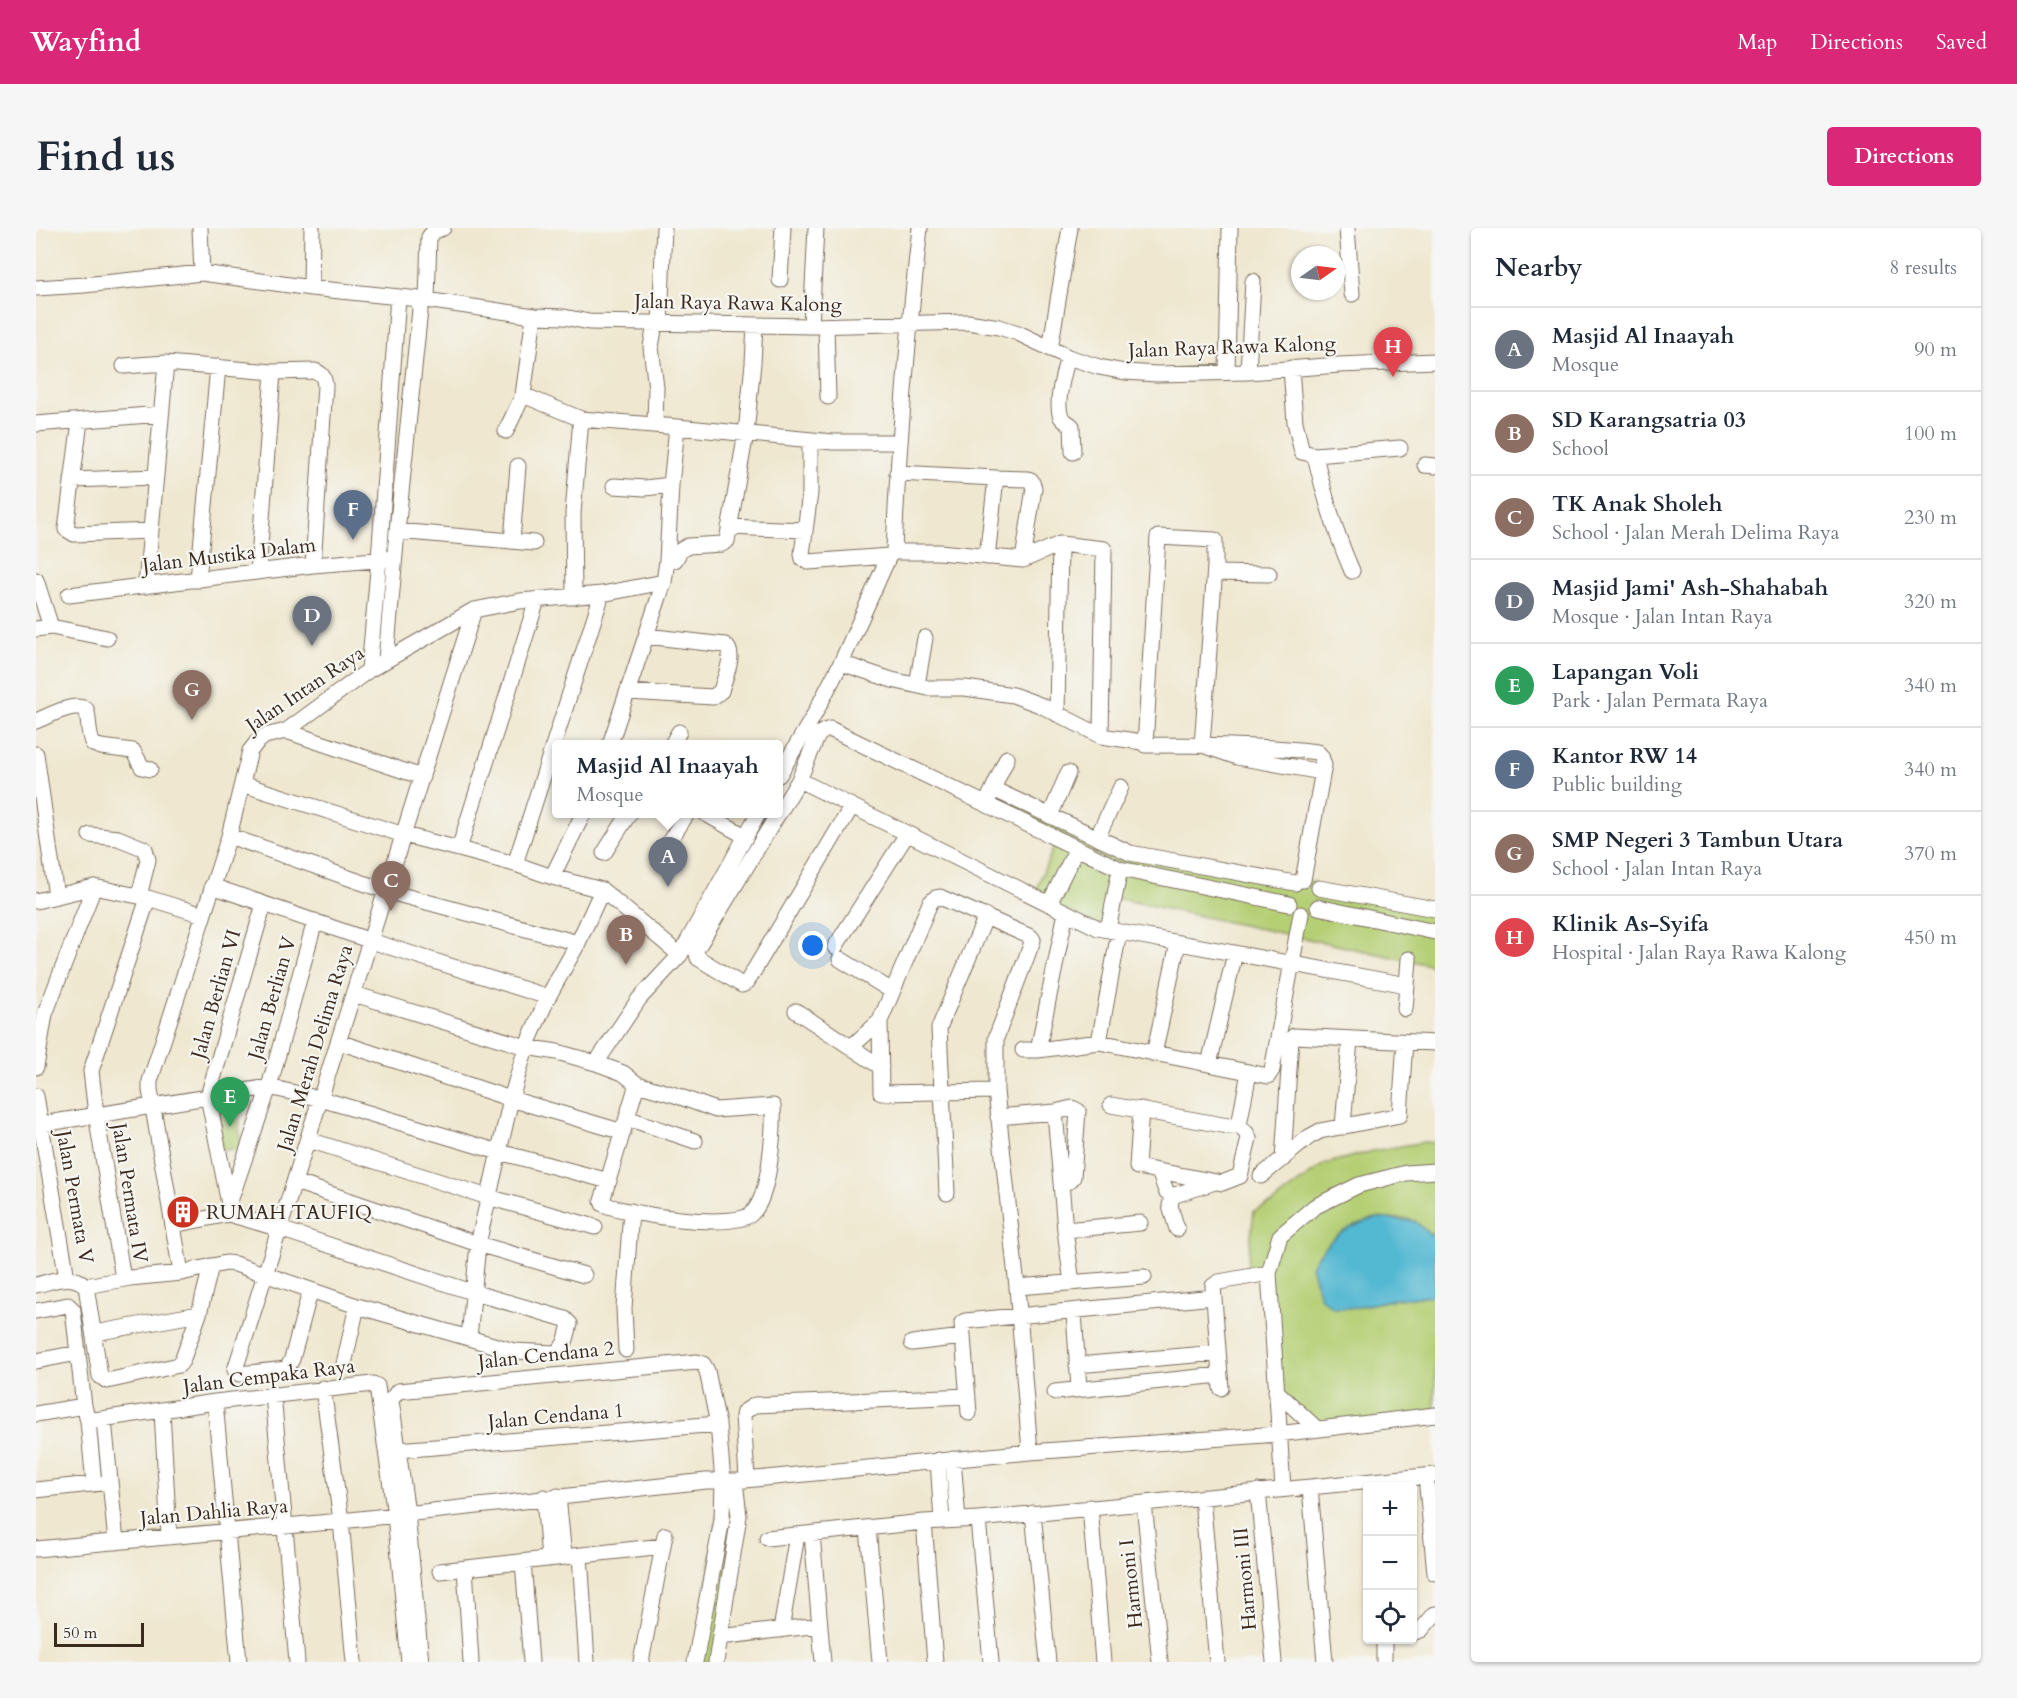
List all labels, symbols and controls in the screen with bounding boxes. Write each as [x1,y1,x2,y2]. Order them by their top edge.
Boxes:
text: Wayfind [30,23,141,61]
text: Map [1737,28,1777,57]
text: Directions [1810,28,1903,57]
text: Saved [1936,28,1987,57]
button: Directions [1827,127,1981,186]
text: Find us [36,128,176,185]
north arrow [1291,246,1345,300]
text: Nearby [1495,250,1583,285]
text: 8 results [1889,254,1957,281]
street label: Jalan Raya Rawa Kalong [631,288,843,318]
text: Masjid Al Inaayah [1552,321,1734,351]
pin: H [1374,328,1412,377]
street label: Jalan Raya Rawa Kalong [1125,330,1337,364]
text: A [1507,336,1522,363]
text: 90 m [1914,336,1957,363]
text: Mosque [1552,351,1619,378]
text: SD Karangsatria 03 [1552,405,1746,435]
text: B [1507,420,1522,447]
text: 100 m [1904,420,1957,447]
text: School [1552,435,1609,462]
text: TK Anak Sholeh [1552,489,1722,519]
pin: F [334,490,372,540]
text: C [1507,504,1522,531]
text: 230 m [1904,504,1957,531]
text: School · Jalan Merah Delima Raya [1552,519,1839,546]
street label: Jalan Mustika Dalam [138,531,317,579]
text: Masjid Jami' Ash-Shahabah [1552,573,1828,603]
text: D [1506,588,1523,615]
text: 320 m [1904,588,1957,615]
pin: D [292,596,332,646]
text: Mosque · Jalan Intan Raya [1552,603,1772,630]
street label: Jalan Intan Raya [238,639,370,740]
text: Lapangan Voli [1552,657,1699,687]
pin: G [172,670,212,720]
text: E [1508,672,1521,699]
text: 340 m [1904,672,1957,699]
text: Park · Jalan Permata Raya [1552,687,1768,714]
popup [552,740,783,818]
text: Kantor RW 14 [1552,741,1697,771]
text: Masjid Al Inaayah [576,751,759,781]
text: F [1509,756,1520,783]
text: 340 m [1904,756,1957,783]
text: Public building [1552,771,1682,798]
text: Mosque [576,781,643,808]
text: SMP Negeri 3 Tambun Utara [1552,825,1843,855]
pin: A [648,838,688,887]
text: G [1506,840,1523,867]
text: 370 m [1904,840,1957,867]
text: School · Jalan Intan Raya [1552,855,1762,882]
pin: C [372,862,410,911]
text: Klinik As-Syifa [1552,909,1709,939]
pin: B [606,916,646,965]
text: H [1506,924,1523,951]
text: 450 m [1904,924,1957,951]
street label: Jalan Berlian VI [184,926,247,1065]
your location [798,931,827,960]
street label: Jalan Berlian V [241,933,303,1065]
text: Hospital · Jalan Raya Rawa Kalong [1552,939,1846,966]
street label: Jalan Merah Delima Raya [270,941,359,1158]
pin: E [210,1078,250,1127]
street label: Jalan Permata IV [105,1118,154,1265]
street label: Jalan Permata V [49,1125,100,1266]
building icon: RUMAH TAUFIQ [165,1194,201,1230]
place label: RUMAH TAUFIQ [206,1199,372,1226]
street label: Jalan Cendana 2 [474,1334,615,1376]
street label: Jalan Cempaka Raya [179,1352,357,1400]
street label: Jalan Cendana 1 [484,1397,625,1436]
map controls [1363,1482,1417,1644]
button: + [1363,1482,1417,1536]
street label: Jalan Dahlia Raya [136,1492,289,1532]
street label: Harmoni III [1227,1526,1263,1632]
button: − [1363,1536,1417,1590]
street label: Harmoni I [1113,1538,1149,1630]
button: locate [1363,1590,1417,1644]
scale bar [54,1620,144,1648]
text: 50 m [63,1622,97,1644]

